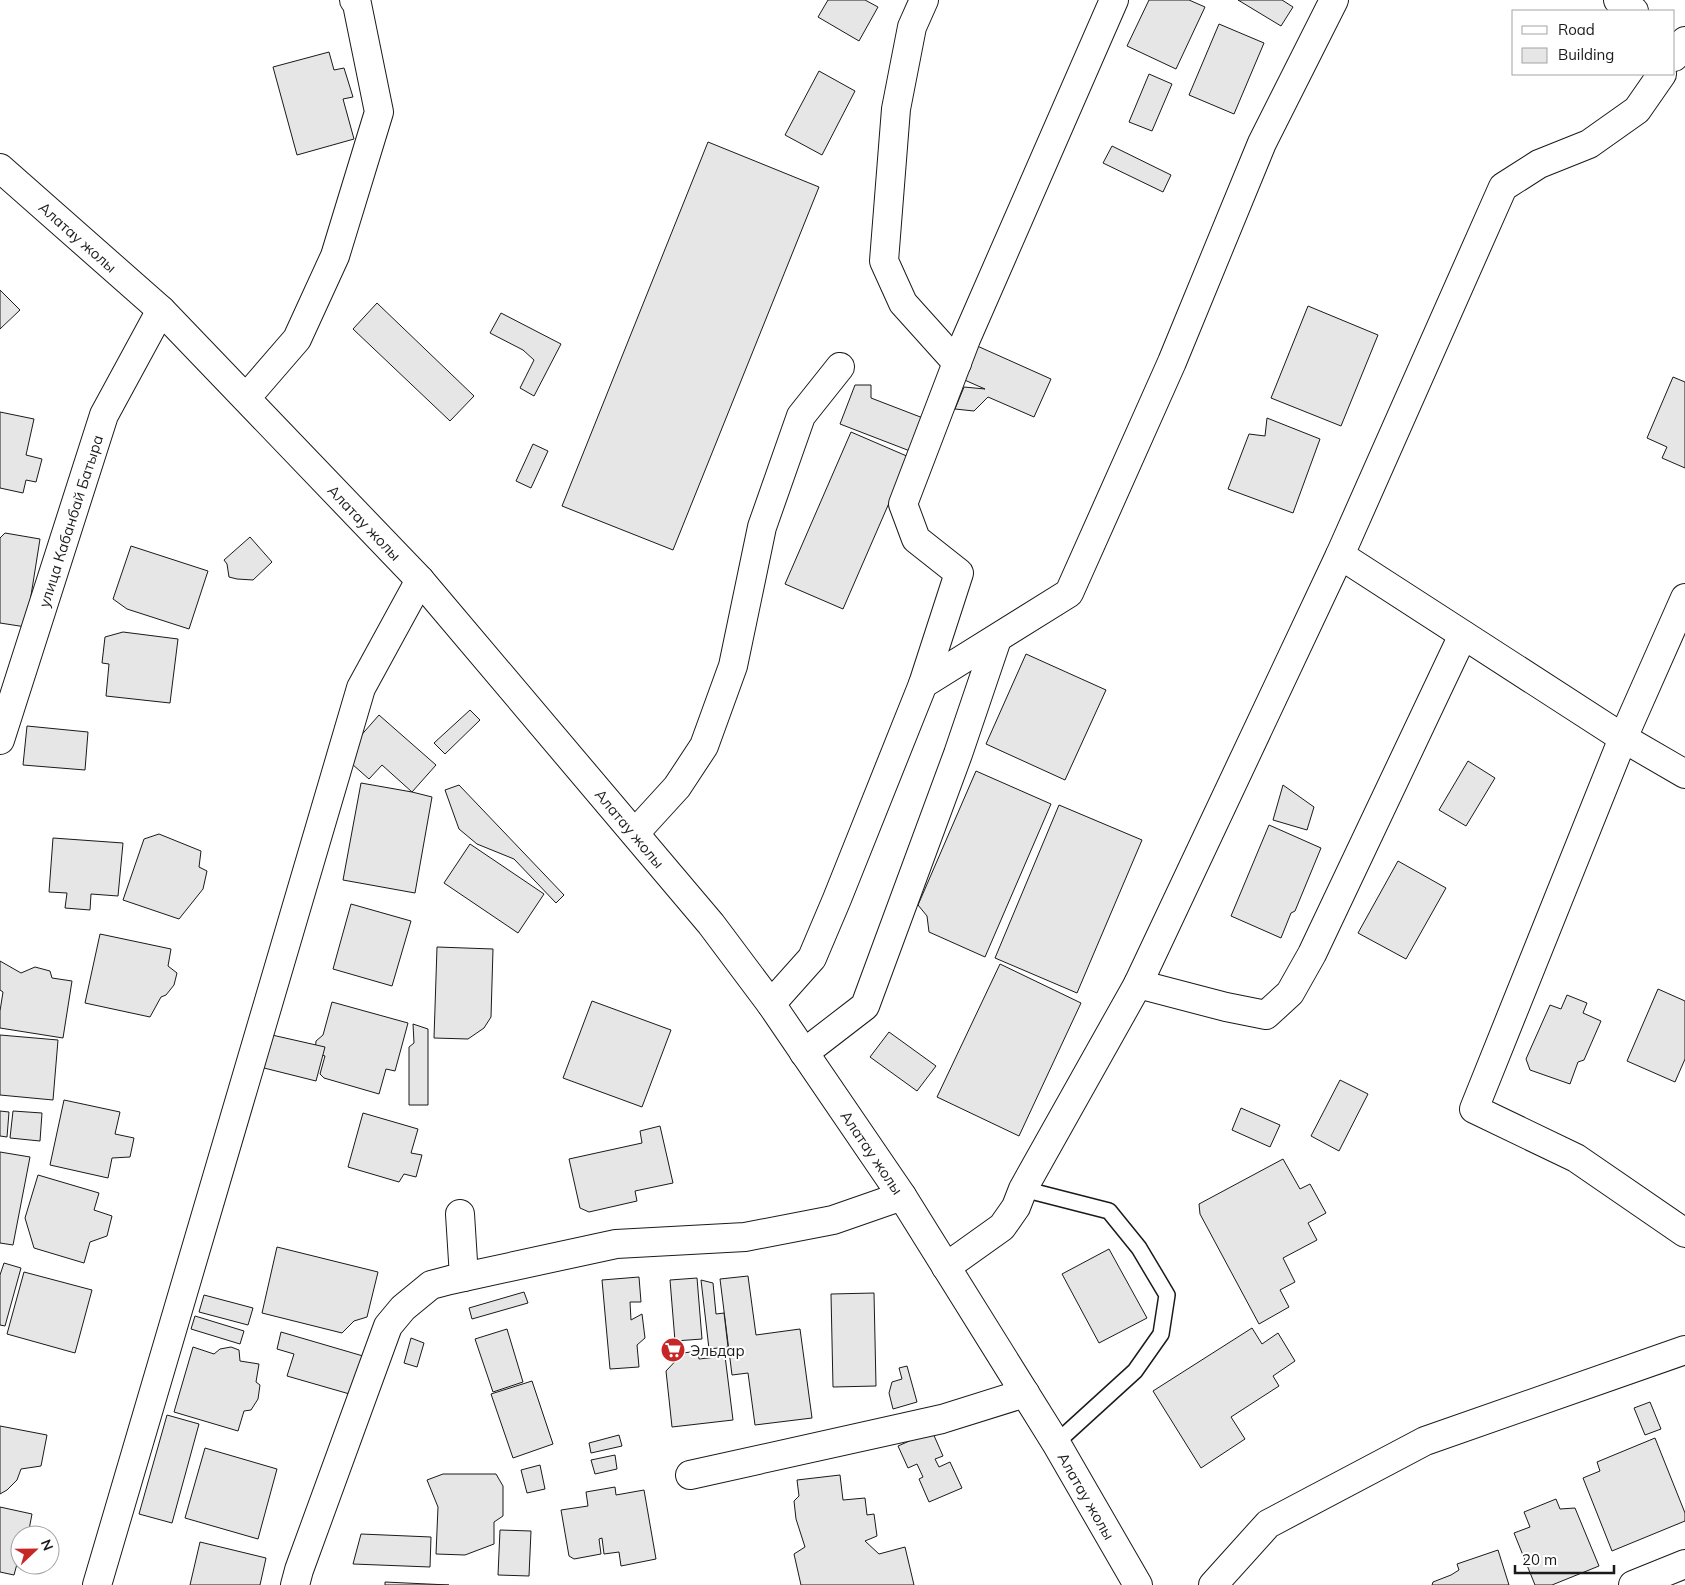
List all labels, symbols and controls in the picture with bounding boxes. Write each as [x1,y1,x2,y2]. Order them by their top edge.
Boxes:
legend [1512,10,1675,75]
text: Road [1558,20,1595,39]
text: Building [1558,45,1614,64]
street label: Алатау жолы [35,197,121,276]
street label: улица Кабанбай Батыра [34,432,107,610]
street label: Алатау жолы [324,481,405,564]
street label: Алатау жолы [591,785,669,872]
street label: Алатау жолы [837,1107,908,1198]
supermarket icon: Эльдар [660,1337,686,1363]
place label: Эльдар [690,1341,745,1360]
street label: Алатау жолы [1054,1449,1119,1543]
north arrow [10,1525,60,1575]
text: N [37,1537,57,1553]
scale bar [1515,1542,1614,1574]
text: 20 m [1522,1550,1557,1569]

